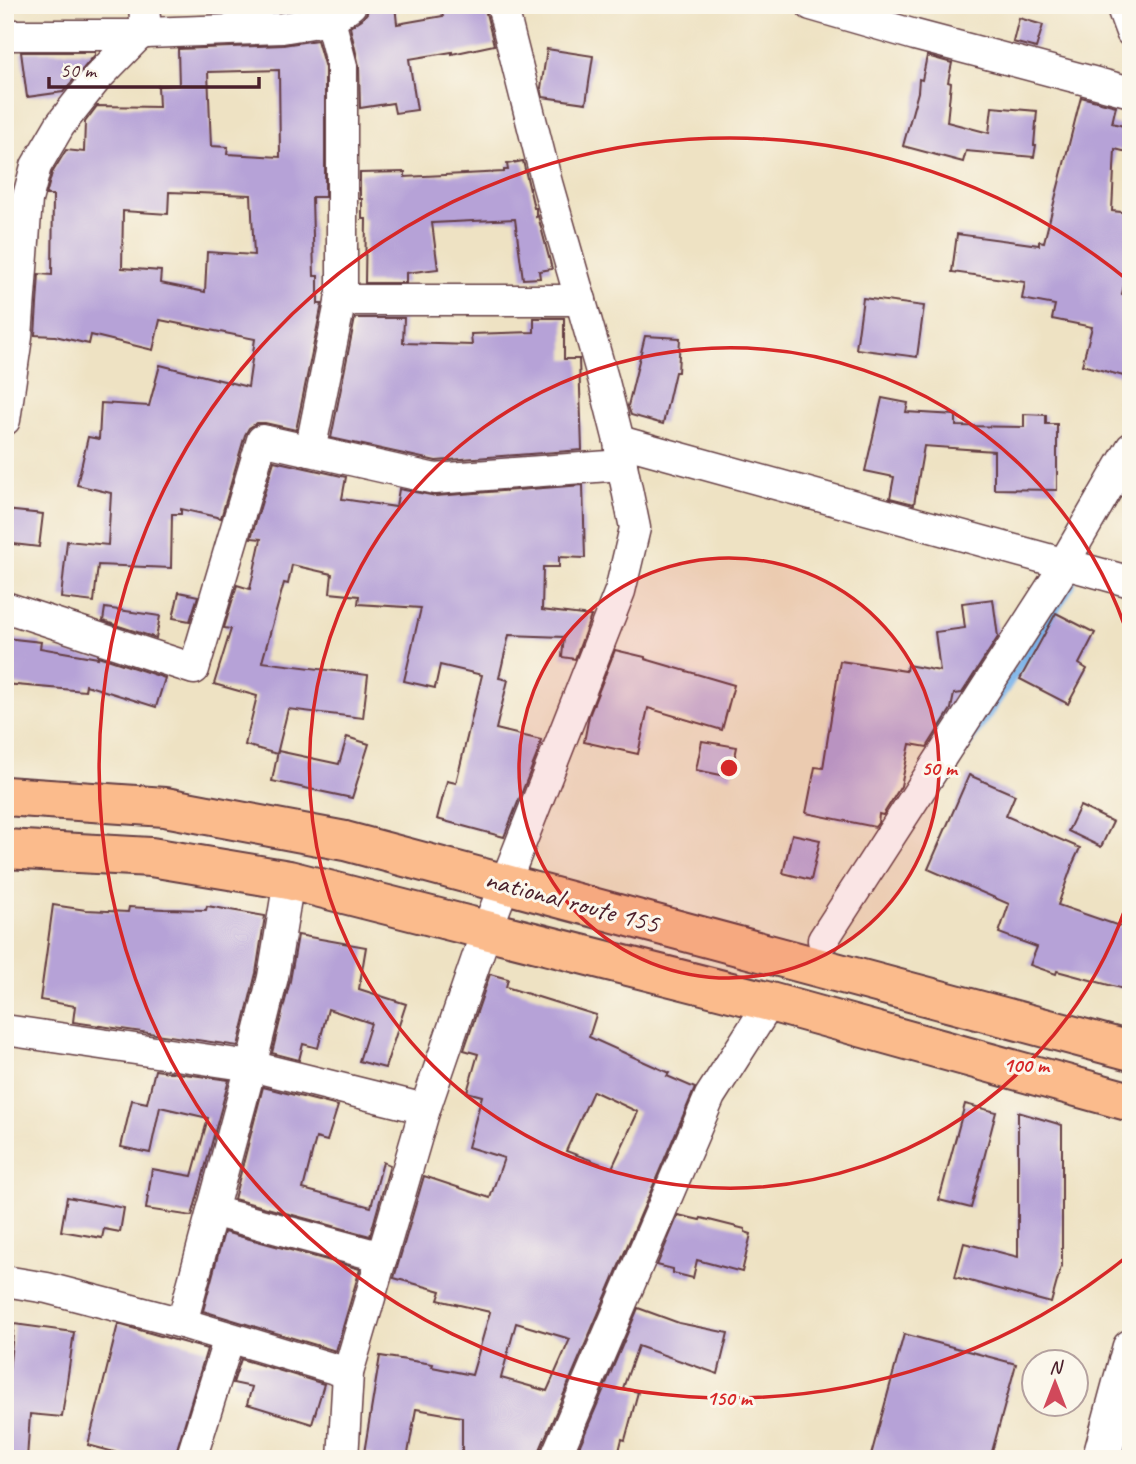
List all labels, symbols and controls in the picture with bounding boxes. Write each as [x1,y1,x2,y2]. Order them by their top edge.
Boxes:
scale bar [49,46,259,90]
text: 50 m [60,57,98,83]
text: 50 m [921,755,959,781]
centre of rings [717,756,741,780]
street label: national route 155 [481,861,664,941]
text: 100 m [1003,1052,1051,1078]
north arrow [1020,1348,1090,1418]
text: N [1049,1355,1064,1379]
text: 150 m [706,1385,754,1411]

